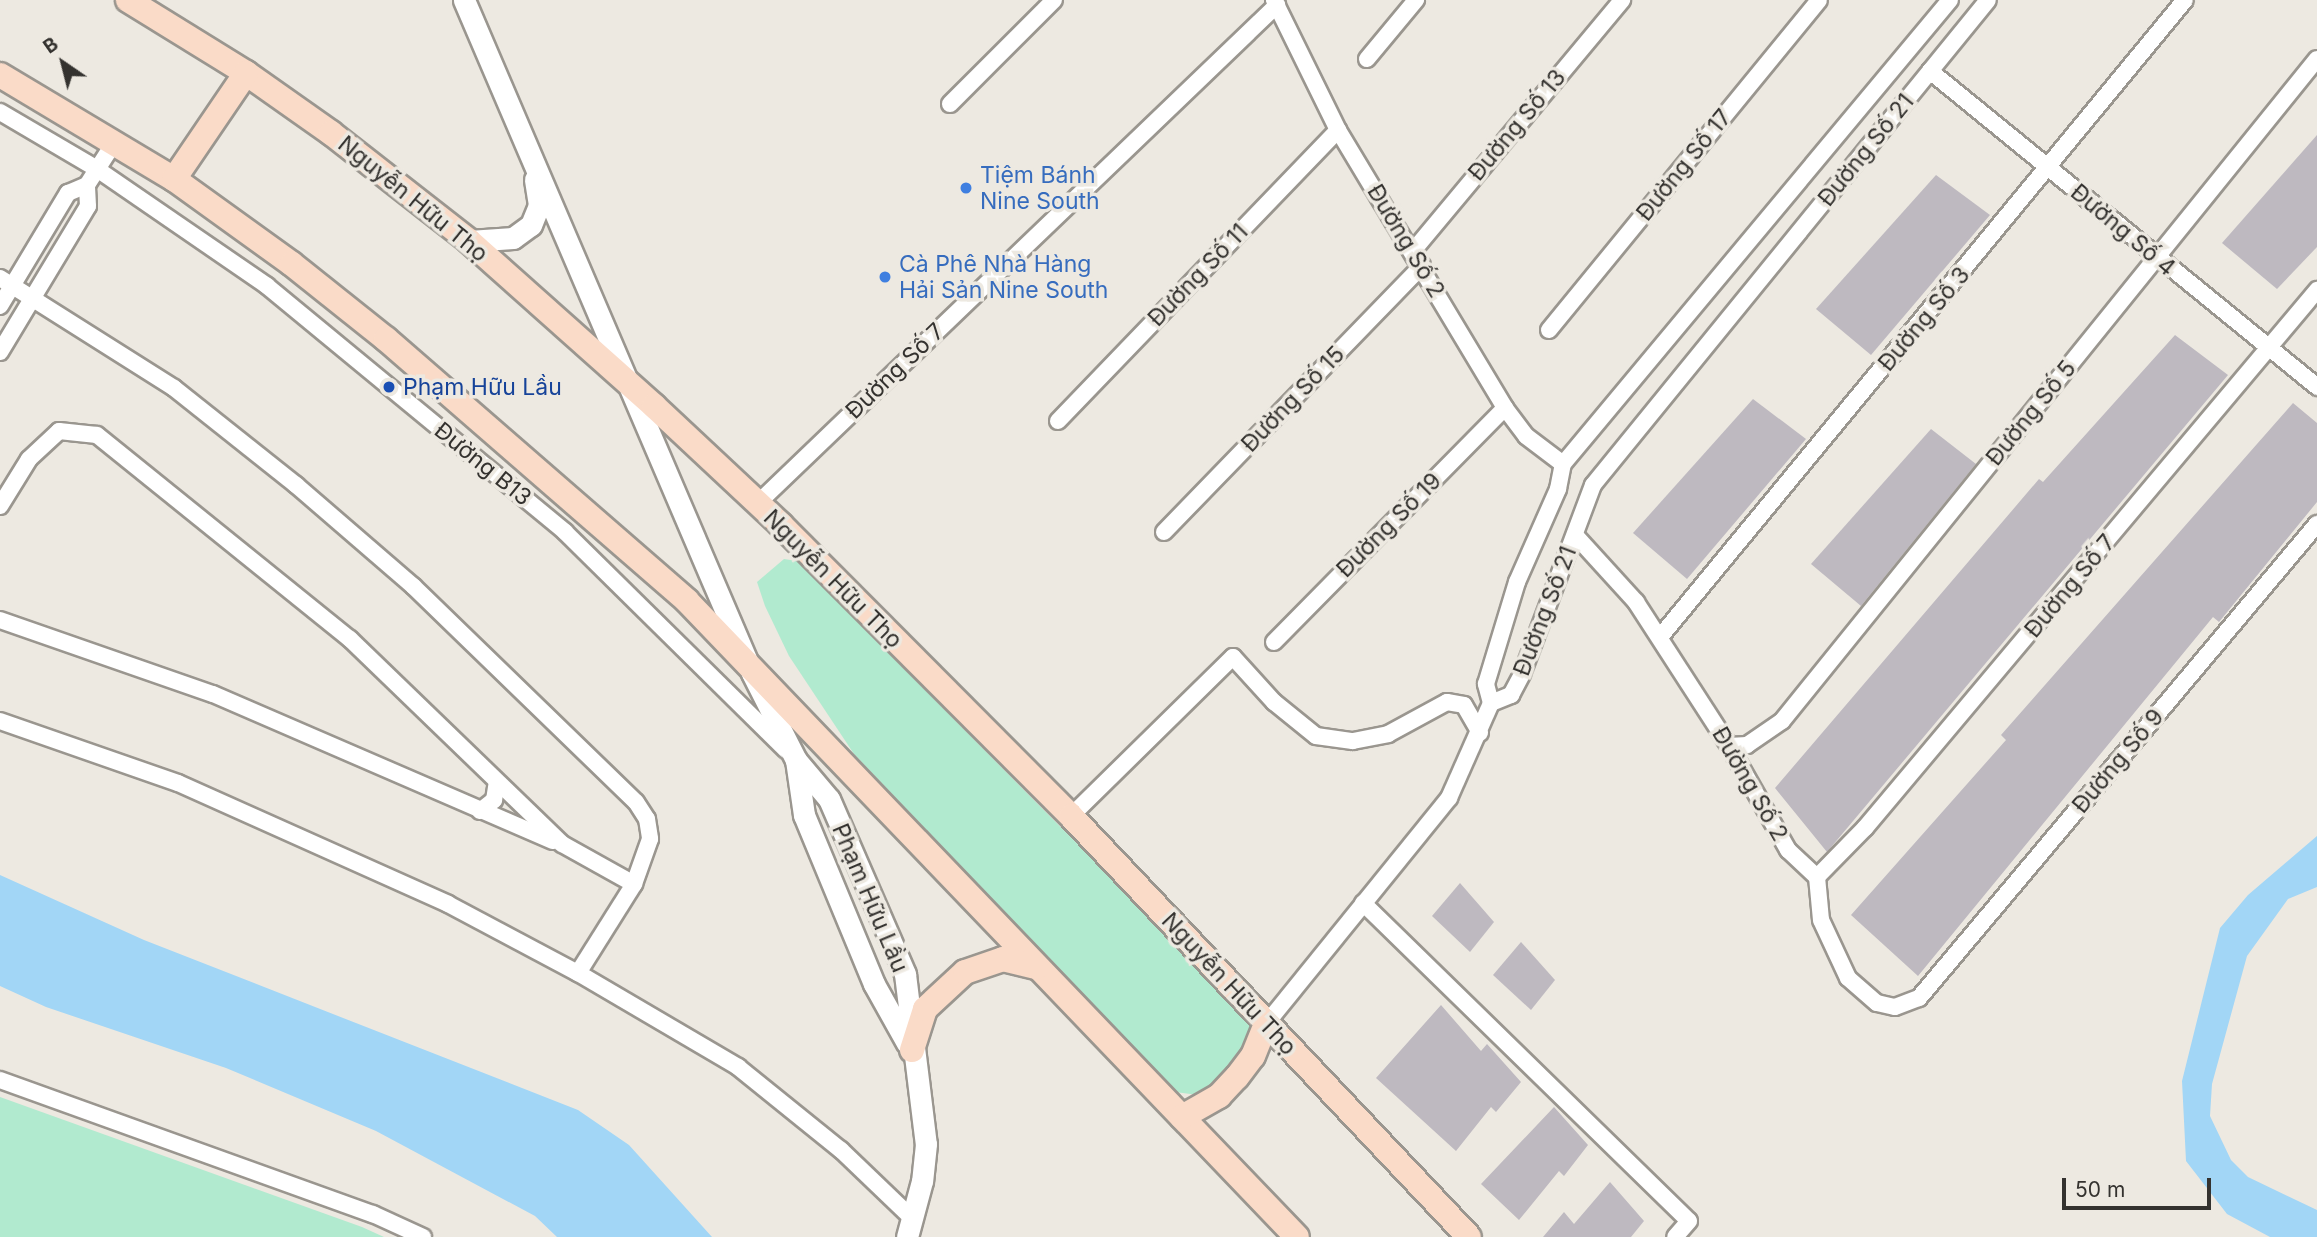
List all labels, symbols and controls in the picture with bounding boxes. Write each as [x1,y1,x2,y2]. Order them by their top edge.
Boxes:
north arrow [28,28,98,98]
text: B [39,32,62,58]
street label: Đường Số 13 [1463,64,1571,186]
street label: Đường Số 21 [1812,88,1920,212]
street label: Đường Số 17 [1631,104,1737,226]
street label: Nguyễn Hữu Thọ [333,130,493,268]
place label: Tiệm Bánh Nine South [980,161,1100,215]
street label: Đường Số 4 [2065,178,2181,282]
street label: Đường Số 2 [1361,179,1451,303]
marker: Tiệm Bánh Nine South [958,180,974,196]
street label: Đường Số 11 [1142,218,1254,332]
place label: Cà Phê Nhà Hàng Hải Sản Nine South [899,250,1108,304]
street label: Đường Số 3 [1873,261,1975,377]
marker: Cà Phê Nhà Hàng Hải Sản Nine South [877,269,893,285]
street label: Đường Số 7 [840,317,950,425]
street label: Đường Số 15 [1236,340,1350,458]
street label: Đường Số 5 [1980,355,2082,471]
place label: Phạm Hữu Lầu [403,373,562,401]
marker: Phạm Hữu Lầu [381,379,397,395]
street label: Đường B13 [429,417,537,511]
street label: Đường Số 19 [1331,467,1447,583]
street label: Nguyễn Hữu Thọ [758,504,908,654]
street label: Đường Số 7 [2019,529,2121,643]
street label: Đường Số 21 [1508,542,1582,680]
street label: Đường Số 9 [2067,703,2169,819]
street label: Đường Số 2 [1706,722,1794,846]
street label: Phạm Hữu Lầu [826,820,914,976]
street label: Nguyễn Hữu Thọ [1156,907,1302,1061]
scale bar [2065,1164,2214,1208]
text: 50 m [2075,1177,2125,1202]

